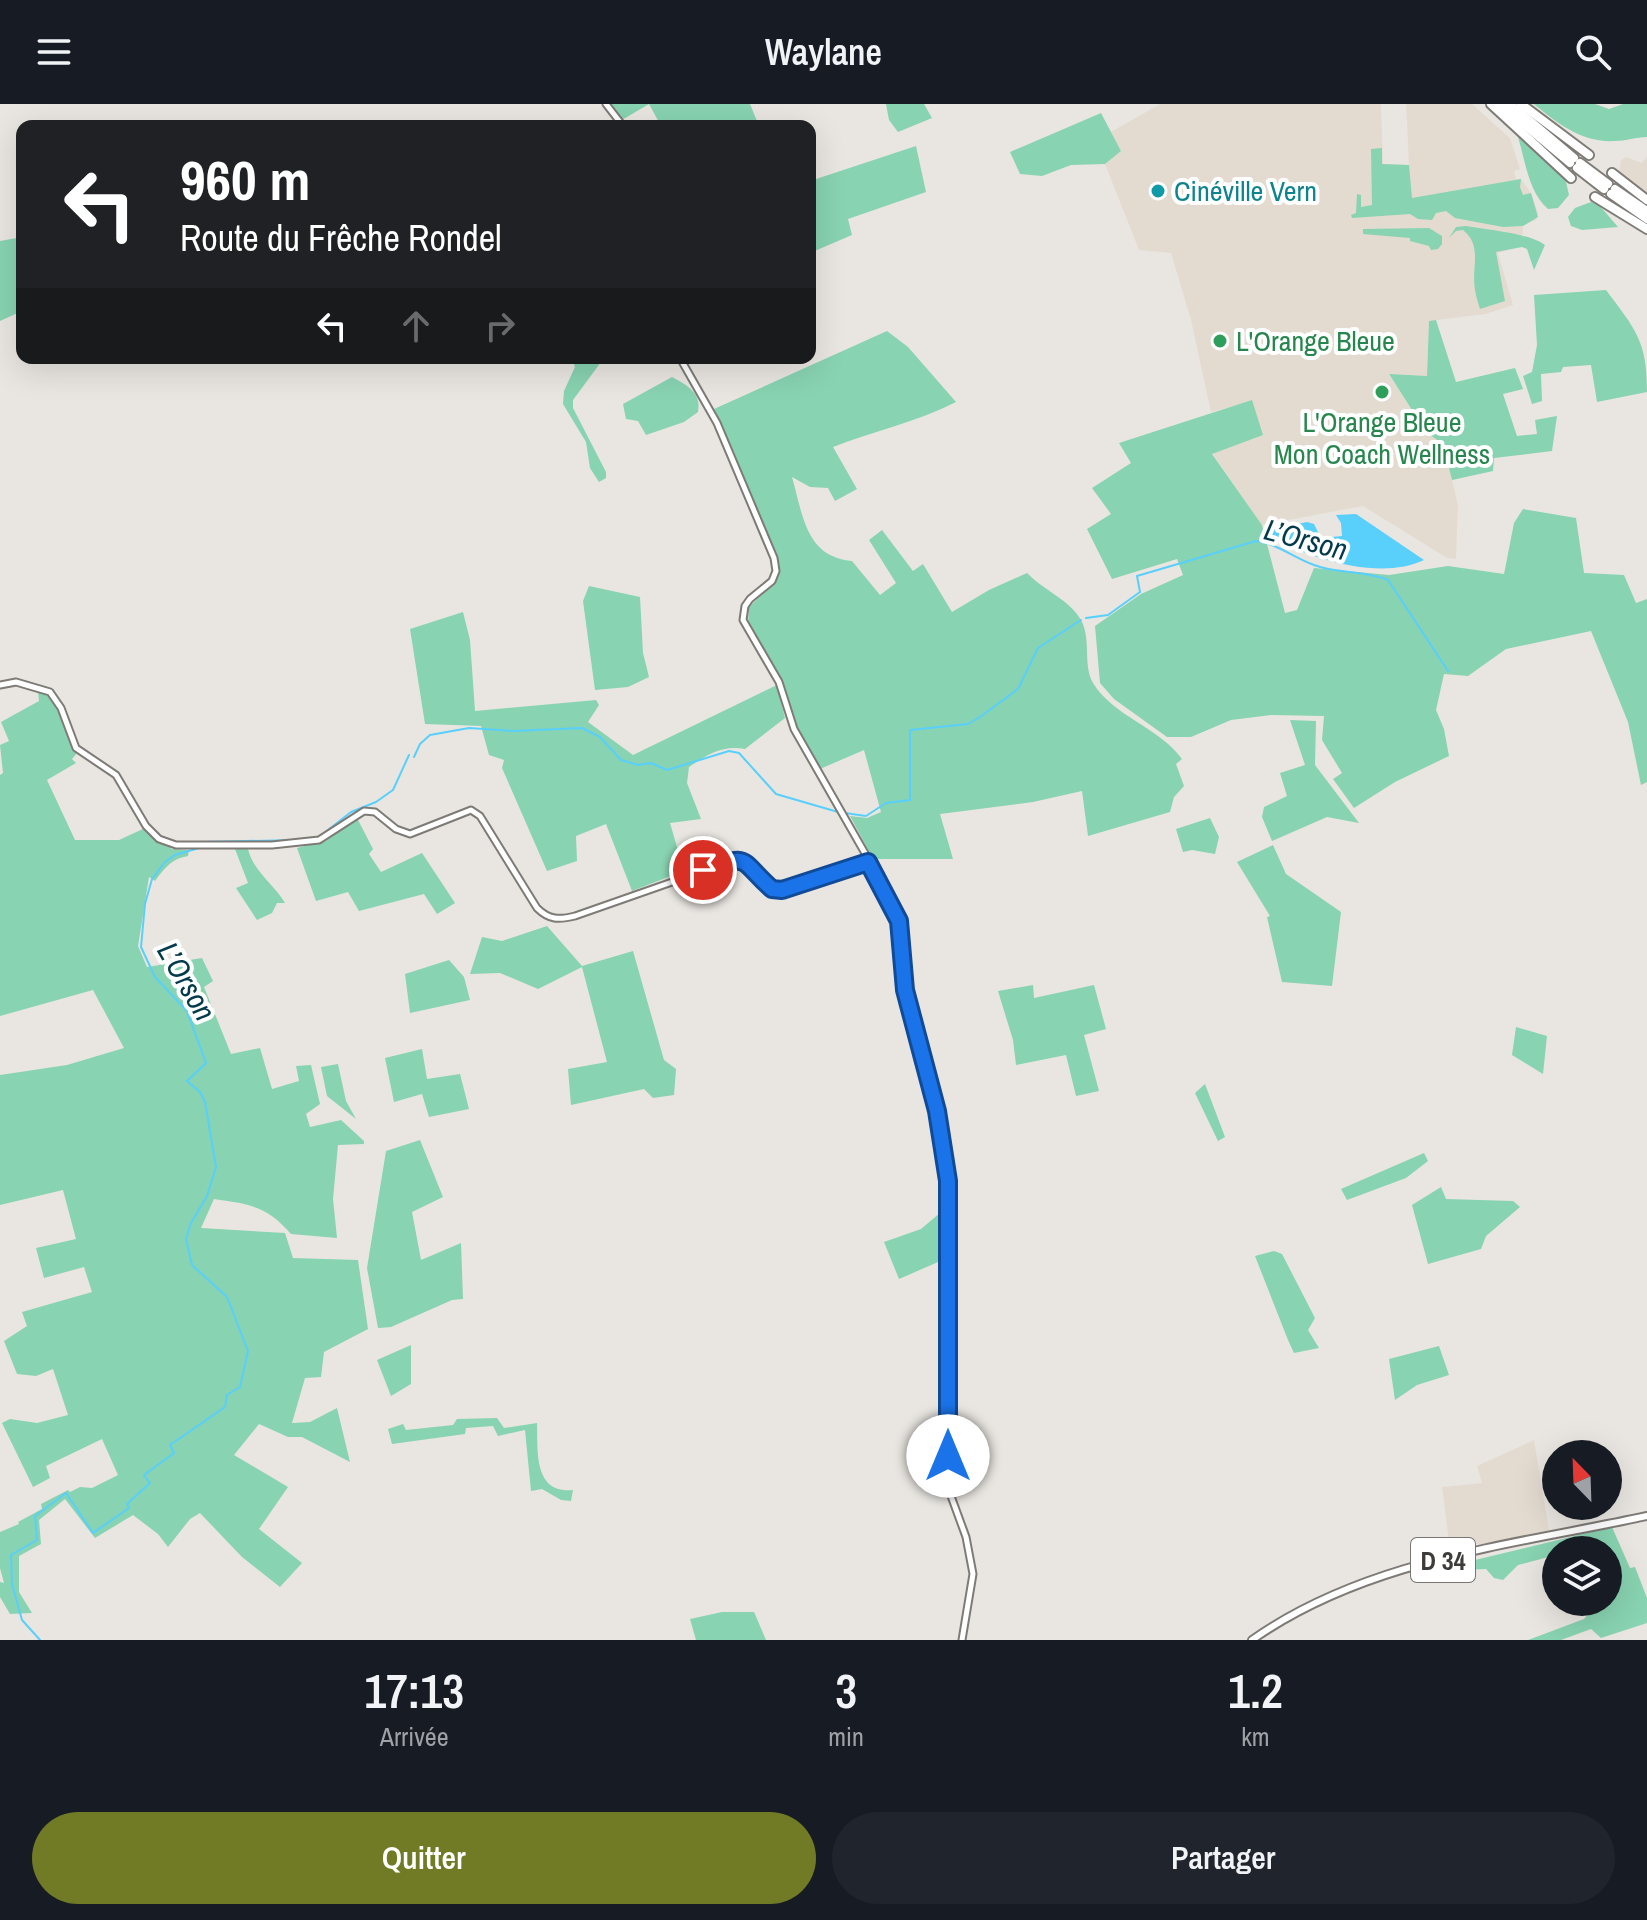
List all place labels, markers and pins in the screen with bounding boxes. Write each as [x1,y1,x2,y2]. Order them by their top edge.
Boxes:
place label: Cinéville Vern [1174,172,1317,210]
marker: Cinéville Vern [1149,182,1167,200]
place label: L'Orange Bleue [1236,322,1395,360]
marker: L'Orange Bleue [1211,332,1229,350]
marker: L'Orange Bleue Mon Coach Wellness [1373,383,1391,401]
place label: L'Orange Bleue Mon Coach Wellness [1274,403,1490,473]
pin [669,836,737,904]

